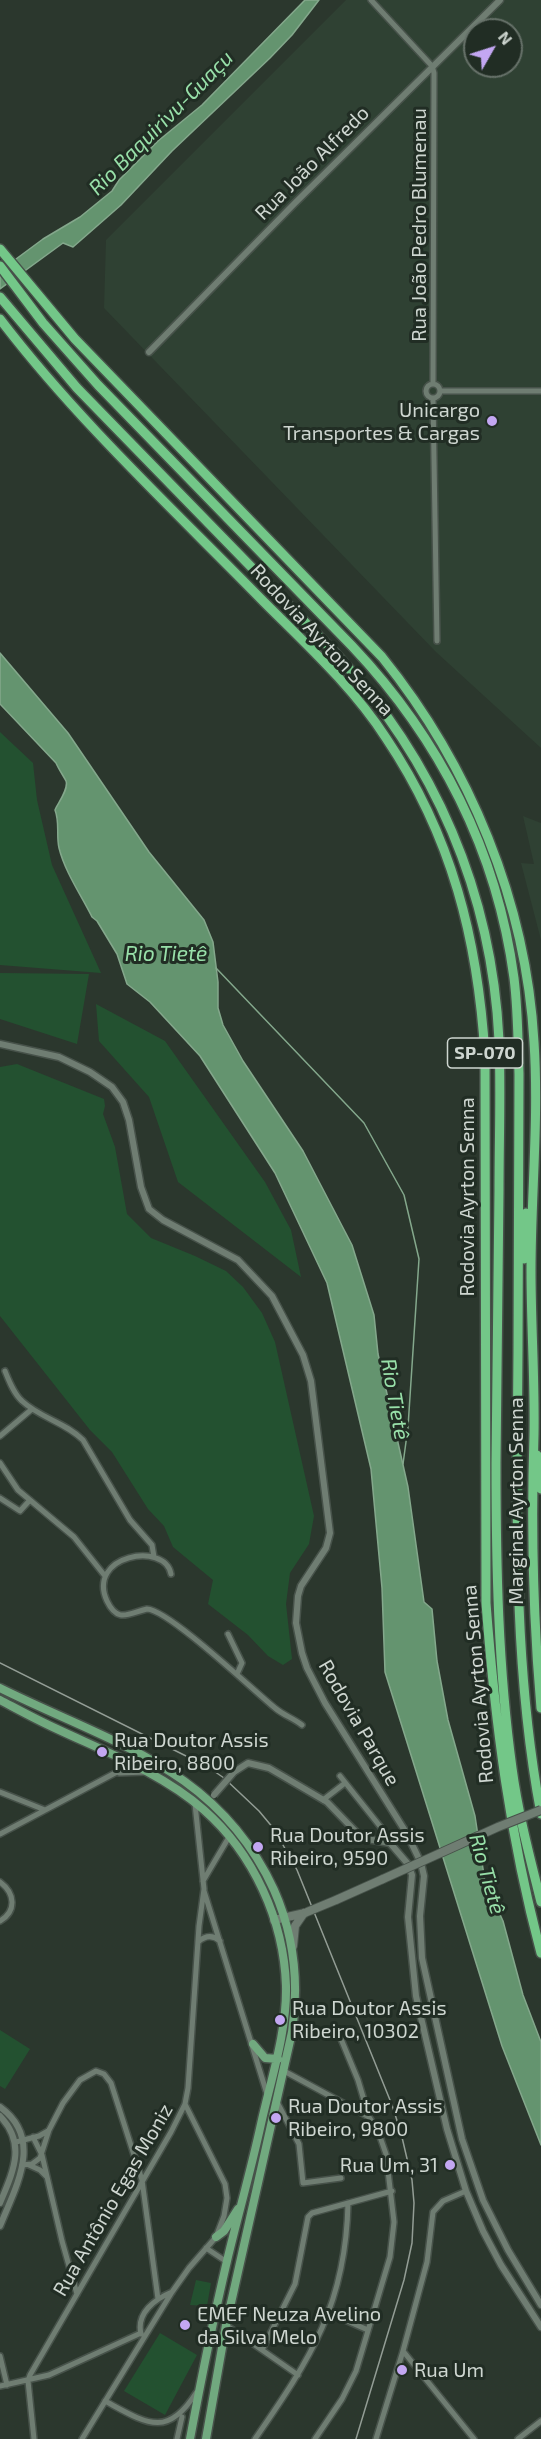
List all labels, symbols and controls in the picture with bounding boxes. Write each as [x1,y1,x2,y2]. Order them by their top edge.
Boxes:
north arrow [463,18,523,78]
text: N [495,27,517,48]
water label: Rio Baquirivu-Guaçu [84,46,238,200]
street label: Rua João Alfredo [250,101,374,225]
street label: Rua João Pedro Blumenau [407,108,431,342]
place label: Unicargo Transportes & Cargas [283,398,480,445]
marker: Unicargo Transportes & Cargas [485,414,499,428]
street label: Rodovia Ayrton Senna [245,559,399,721]
water label: Rio Tietê [125,941,207,967]
road number: SP-070 [448,1038,522,1068]
street label: Rodovia Ayrton Senna [455,1097,479,1297]
water label: Rio Tietê [375,1356,415,1442]
street label: Marginal Ayrton Senna [504,1397,528,1605]
street label: Rodovia Ayrton Senna [457,1584,499,1784]
street label: Rodovia Parque [313,1656,405,1790]
place label: Rua Doutor Assis Ribeiro, 8800 [114,1728,269,1775]
marker: Rua Doutor Assis Ribeiro, 8800 [95,1745,109,1759]
place label: Rua Doutor Assis Ribeiro, 9590 [270,1823,425,1870]
water label: Rio Tietê [464,1831,510,1917]
marker: Rua Doutor Assis Ribeiro, 9590 [251,1840,265,1854]
place label: Rua Doutor Assis Ribeiro, 10302 [292,1996,447,2043]
marker: Rua Doutor Assis Ribeiro, 10302 [273,2013,287,2027]
place label: Rua Doutor Assis Ribeiro, 9800 [288,2094,443,2141]
street label: Rua Antônio Egas Moniz [48,2100,178,2300]
marker: Rua Doutor Assis Ribeiro, 9800 [269,2111,283,2125]
place label: Rua Um, 31 [340,2153,438,2177]
marker: Rua Um, 31 [443,2158,457,2172]
place label: EMEF Neuza Avelino da Silva Melo [197,2302,381,2349]
marker: EMEF Neuza Avelino da Silva Melo [178,2318,192,2332]
place label: Rua Um [414,2358,484,2382]
marker: Rua Um [395,2363,409,2377]

